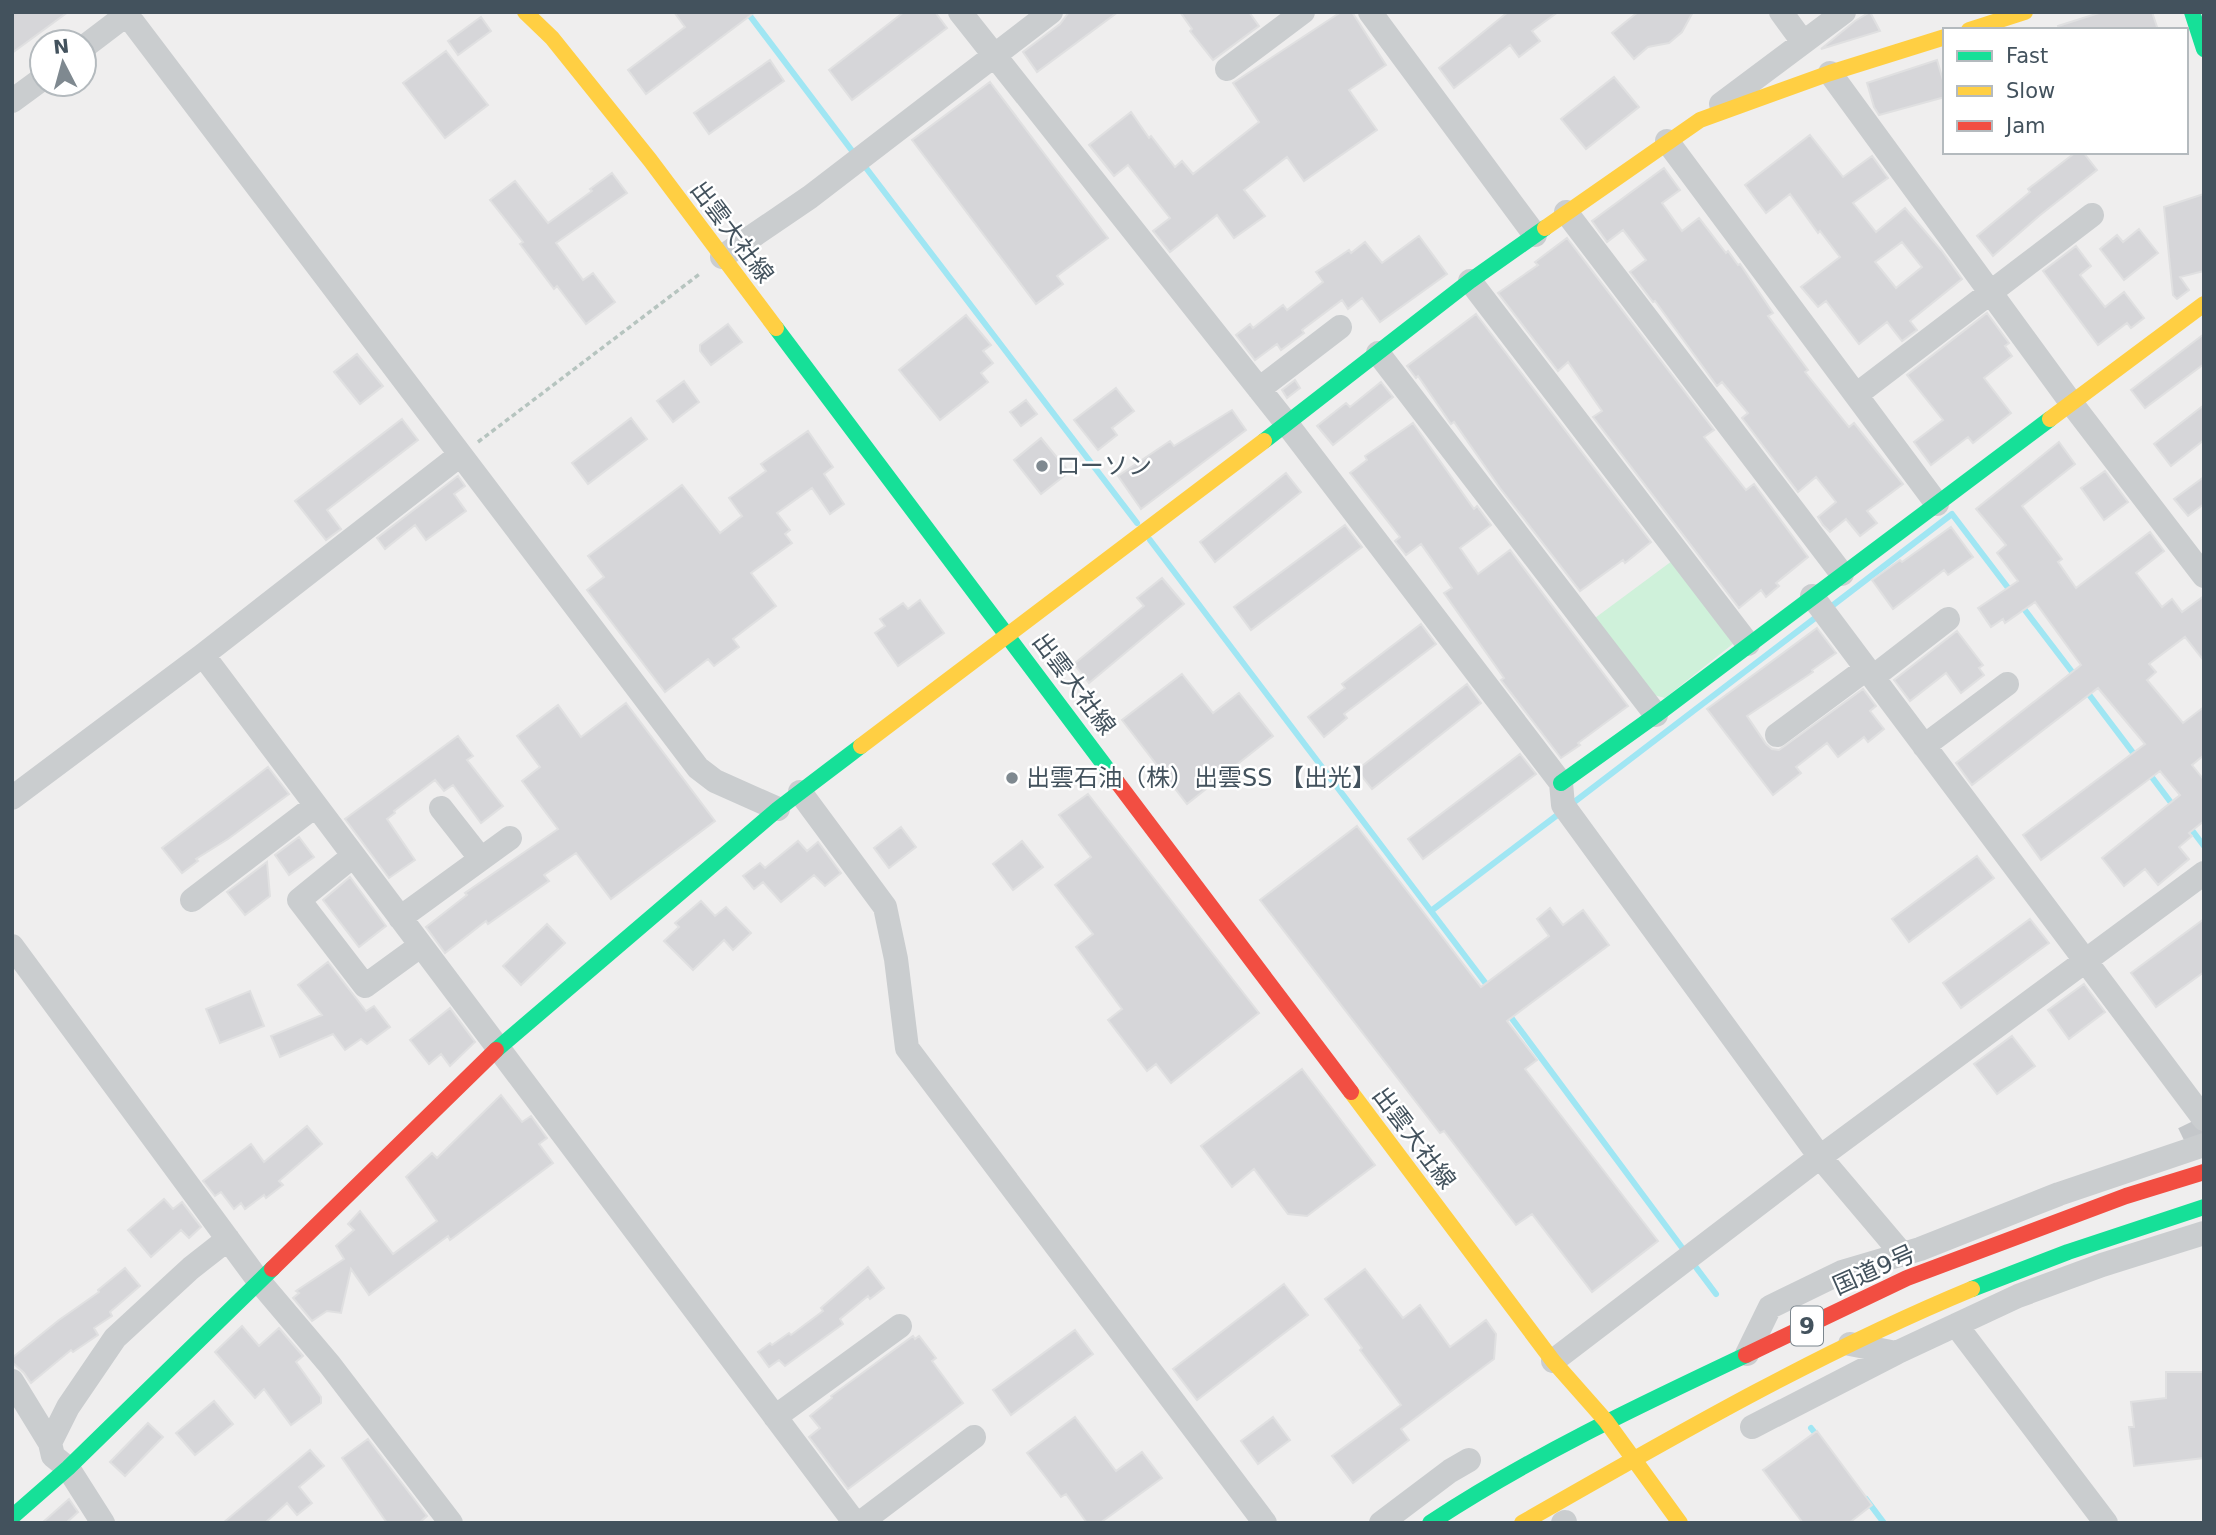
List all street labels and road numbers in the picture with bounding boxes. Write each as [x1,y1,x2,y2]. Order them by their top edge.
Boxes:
street label: 出雲大社線 [685,176,779,288]
street label: 出雲大社線 [1027,628,1121,740]
street label: 出雲大社線 [1367,1082,1461,1194]
street label: 国道9号 [1828,1239,1920,1301]
road number: 9 [1791,1306,1823,1345]

